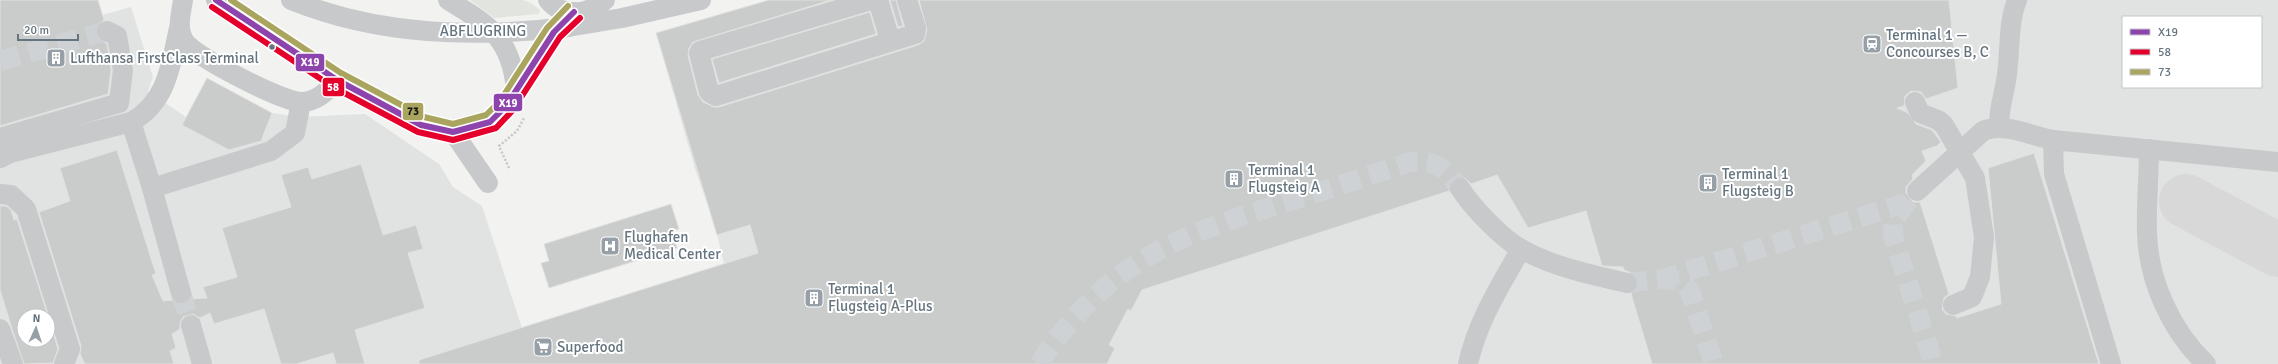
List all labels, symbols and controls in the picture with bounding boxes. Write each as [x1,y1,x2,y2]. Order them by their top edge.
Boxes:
scale bar [18,16,78,42]
legend [2122,16,2262,88]
street label: ABFLUGRING [440,22,526,40]
text: 20 m [24,23,49,38]
text: X19 [2158,25,2178,40]
place label: Terminal 1 — Concourses B, C [1886,26,1989,61]
station icon: Terminal 1 — Concourses B, C [1861,33,1883,55]
unlabelled marker [267,42,277,52]
text: 58 [2158,45,2171,60]
building icon: Lufthansa FirstClass Terminal [45,47,67,69]
place label: Lufthansa FirstClass Terminal [70,49,259,67]
line badge: X19 [295,53,325,72]
text: X19 [301,56,319,69]
text: 73 [2158,65,2171,80]
line badge: 58 [322,77,345,97]
text: 58 [327,81,339,94]
line badge: X19 [493,93,523,112]
text: X19 [499,97,517,110]
line badge: 73 [402,102,424,121]
text: 73 [407,105,419,118]
place label: Terminal 1 Flugsteig A [1248,161,1320,196]
place label: Terminal 1 Flugsteig B [1722,165,1794,200]
building icon: Terminal 1 Flugsteig A [1223,168,1245,190]
building icon: Terminal 1 Flugsteig B [1697,172,1719,194]
place label: Flughafen Medical Center [624,228,721,263]
hospital icon: Flughafen Medical Center [599,235,621,257]
place label: Terminal 1 Flugsteig A-Plus [828,280,933,315]
building icon: Terminal 1 Flugsteig A-Plus [803,287,825,309]
north arrow [16,308,56,348]
text: N [32,312,41,325]
supermarket icon: Superfood [532,336,554,358]
place label: Superfood [557,338,623,356]

